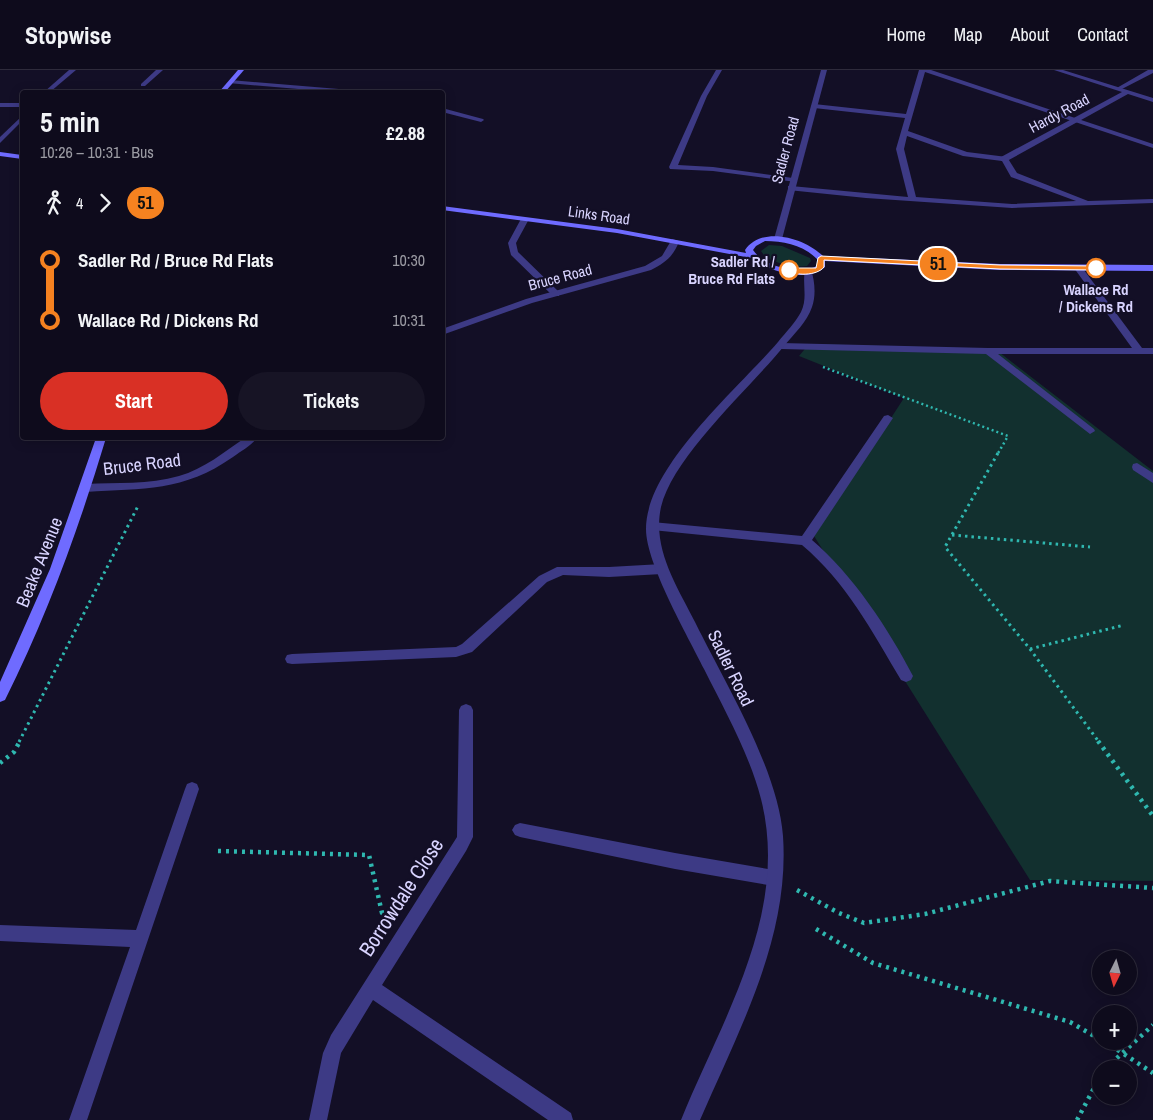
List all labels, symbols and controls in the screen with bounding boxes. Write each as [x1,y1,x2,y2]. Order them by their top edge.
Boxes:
text: Stopwise [25,19,111,51]
text: Home [886,22,926,47]
text: Map [954,22,983,47]
text: About [1011,22,1049,47]
text: Contact [1077,22,1128,47]
street label: Hardy Road [1025,88,1093,138]
text: 5 min [40,103,100,141]
street label: Sadler Road [766,114,804,186]
text: £2.88 [386,120,425,146]
text: 10:26 – 10:31 · Bus [40,141,154,163]
icon: walk [40,189,68,217]
icon: forward [91,189,119,217]
text: 51 [137,190,154,215]
text: 4 [76,192,83,214]
street label: Links Road [567,200,631,230]
text: Sadler Rd / Bruce Rd Flats [78,247,274,273]
line badge: 51 [916,248,960,280]
text: 10:30 [392,249,425,271]
place label: Sadler Rd / Bruce Rd Flats [688,251,776,289]
text: 51 [930,251,946,276]
street label: Bruce Road [526,258,594,296]
marker: Wallace Rd / Dickens Rd [1086,258,1106,278]
marker: Sadler Rd / Bruce Rd Flats [779,260,799,280]
place label: Wallace Rd / Dickens Rd [1059,279,1133,317]
text: Wallace Rd / Dickens Rd [78,307,258,333]
text: 10:31 [392,309,425,331]
button: Start [40,372,228,430]
button: Tickets [238,372,425,430]
street label: Bruce Road [102,447,182,481]
street label: Beake Avenue [10,513,68,611]
street label: Sadler Road [702,626,760,710]
street label: Borrowdale Close [352,832,450,962]
north arrow [1092,950,1138,995]
map controls [1092,950,1137,1105]
button: + [1092,1005,1137,1050]
button: − [1092,1060,1137,1105]

